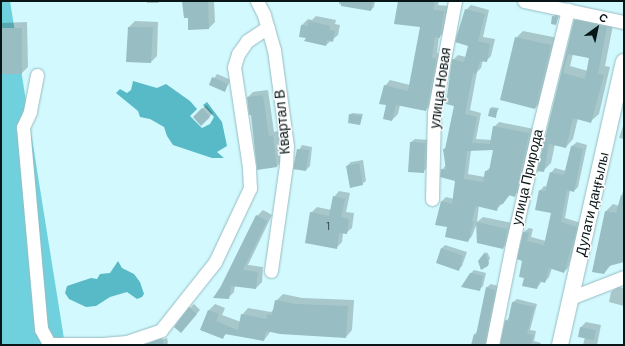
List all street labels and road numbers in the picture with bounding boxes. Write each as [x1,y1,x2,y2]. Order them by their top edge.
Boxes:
street label: улица Новая [426,46,454,130]
street label: Квартал В [271,89,293,155]
street label: улица Природа [508,127,546,227]
street label: Дулати даңғылы [572,150,612,258]

